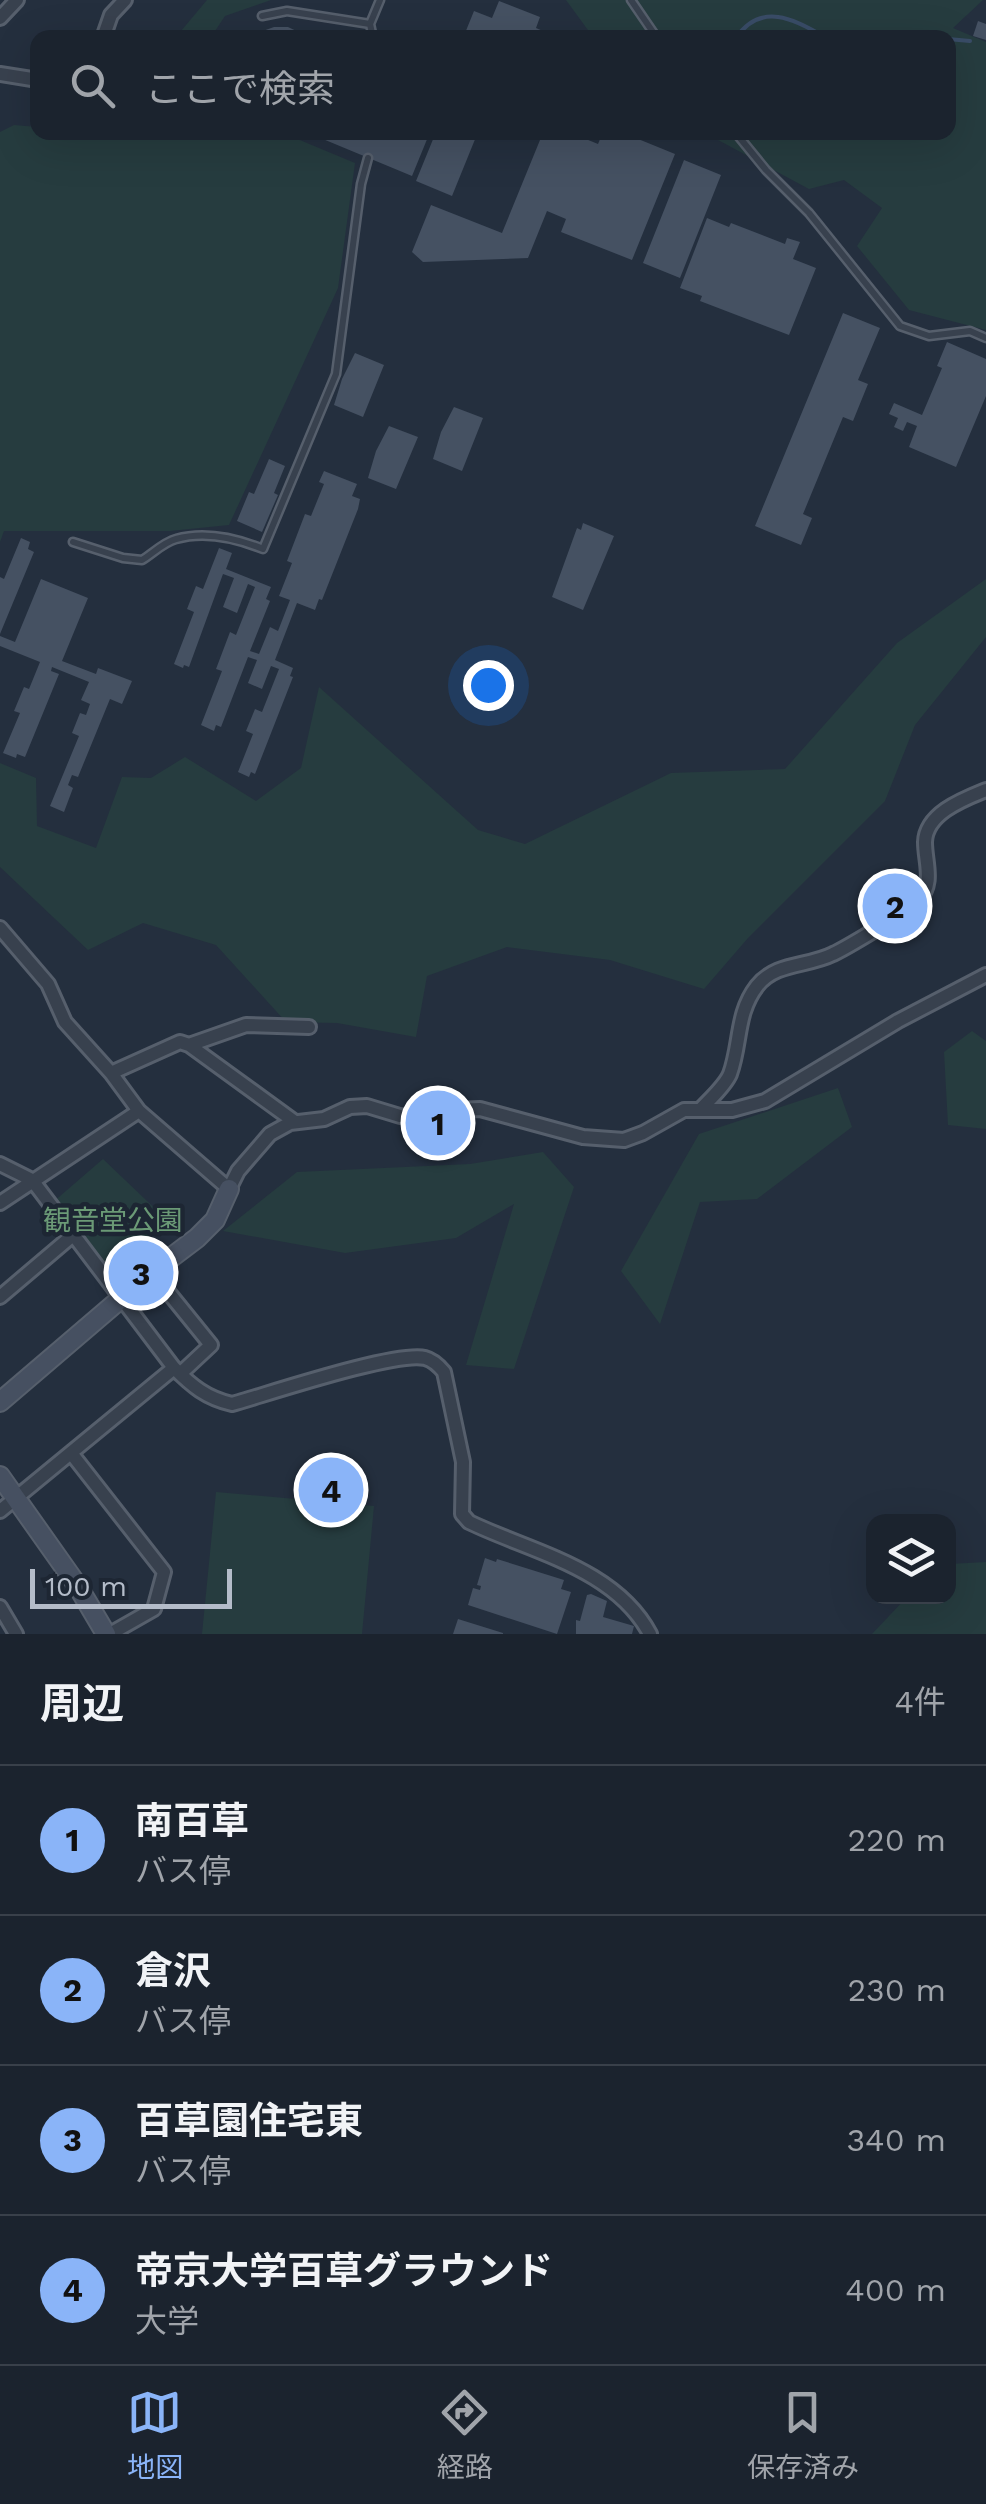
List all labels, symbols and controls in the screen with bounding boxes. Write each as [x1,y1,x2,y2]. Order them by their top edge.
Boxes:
search box [30,30,956,140]
icon: search [65,58,120,113]
text: ここで検索 [145,67,335,111]
your location [463,660,514,711]
pin: 2 [862,868,928,944]
pin: 1 [406,1086,470,1160]
park label: 観音堂公園 [43,1204,183,1237]
pin: 3 [108,1236,174,1310]
pin: 4 [298,1452,364,1528]
map controls [866,1514,956,1604]
button: layers [866,1514,956,1604]
scale bar [30,1564,232,1608]
text: 100 m [45,1570,127,1603]
text: 周辺 [40,1679,124,1728]
text: 4件 [894,1683,946,1721]
text: 南百草 [135,1799,249,1843]
text: 1 [66,1821,79,1859]
text: 220 m [847,1821,946,1859]
text: バス停 [135,1852,231,1890]
text: 倉沢 [135,1949,211,1993]
text: 2 [63,1971,82,2009]
text: 230 m [847,1971,946,2009]
text: バス停 [135,2002,231,2040]
text: 百草園住宅東 [135,2099,363,2143]
text: 3 [63,2121,82,2159]
text: 340 m [846,2121,946,2159]
text: バス停 [135,2152,231,2190]
text: 帝京大学百草グラウンド [135,2249,553,2293]
text: 4 [62,2271,83,2309]
text: 400 m [845,2271,946,2309]
text: 大学 [135,2302,199,2340]
tab: 地図 [127,2385,183,2485]
tab: 経路 [437,2385,493,2485]
tab: 保存済み [747,2385,859,2485]

